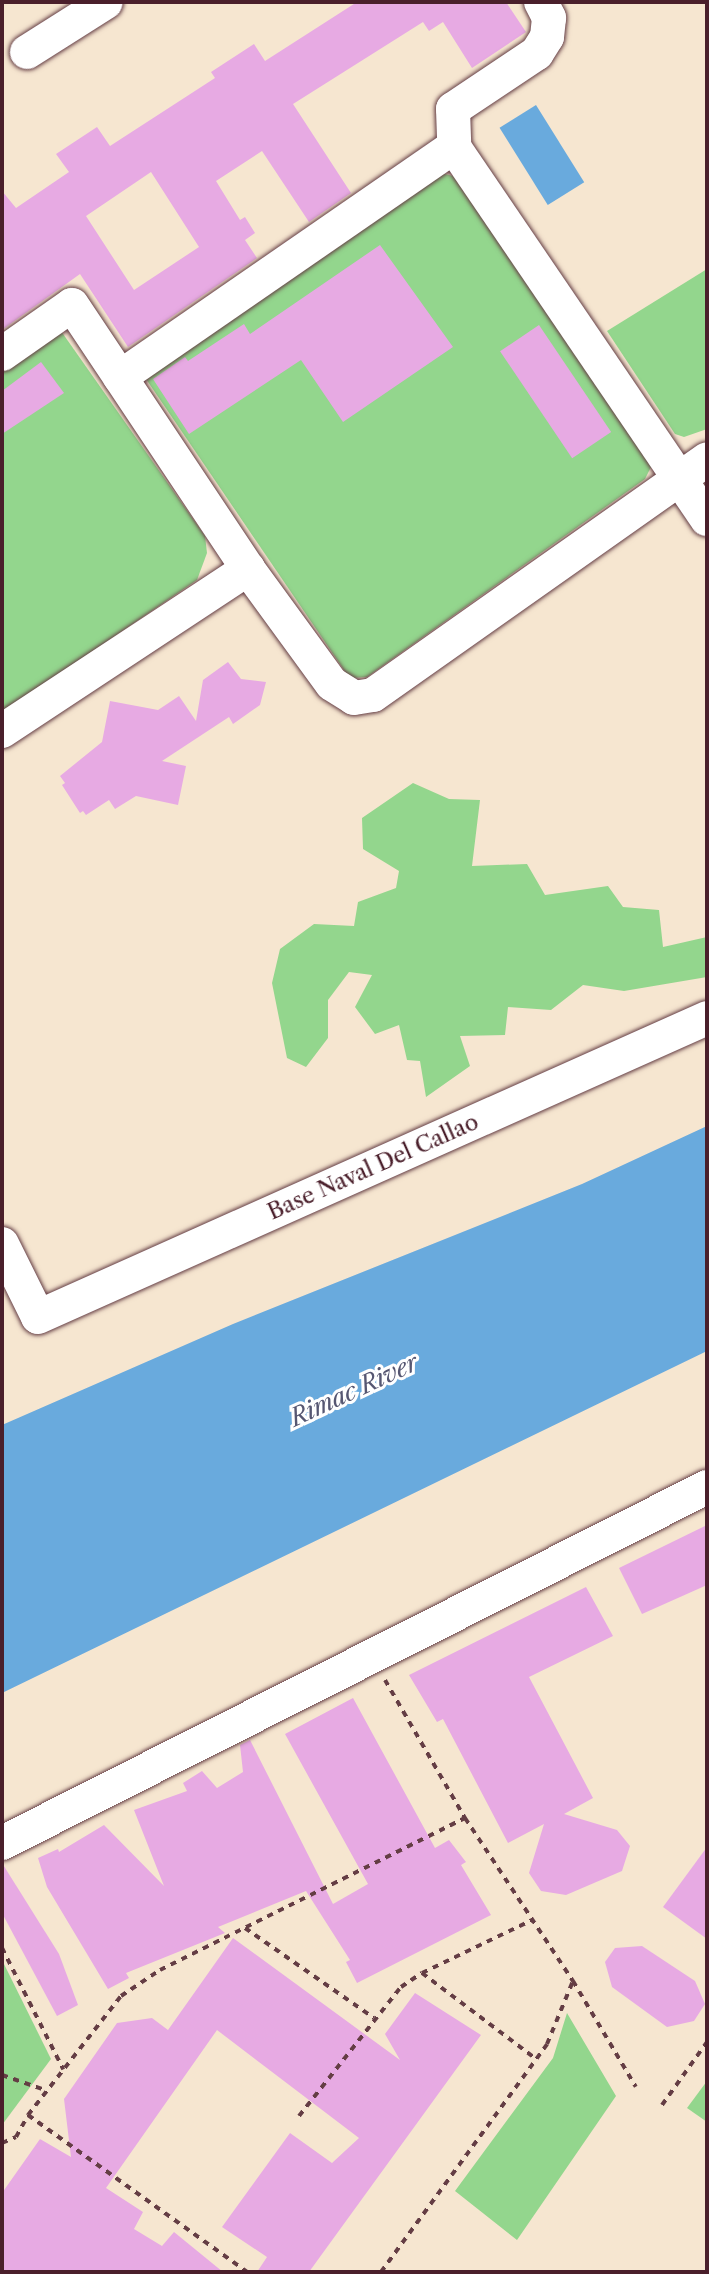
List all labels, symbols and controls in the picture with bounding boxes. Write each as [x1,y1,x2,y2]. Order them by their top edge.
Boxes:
street label: Base Naval Del Callao [264,1109,482,1225]
water label: Rimac River [285,1348,423,1432]

